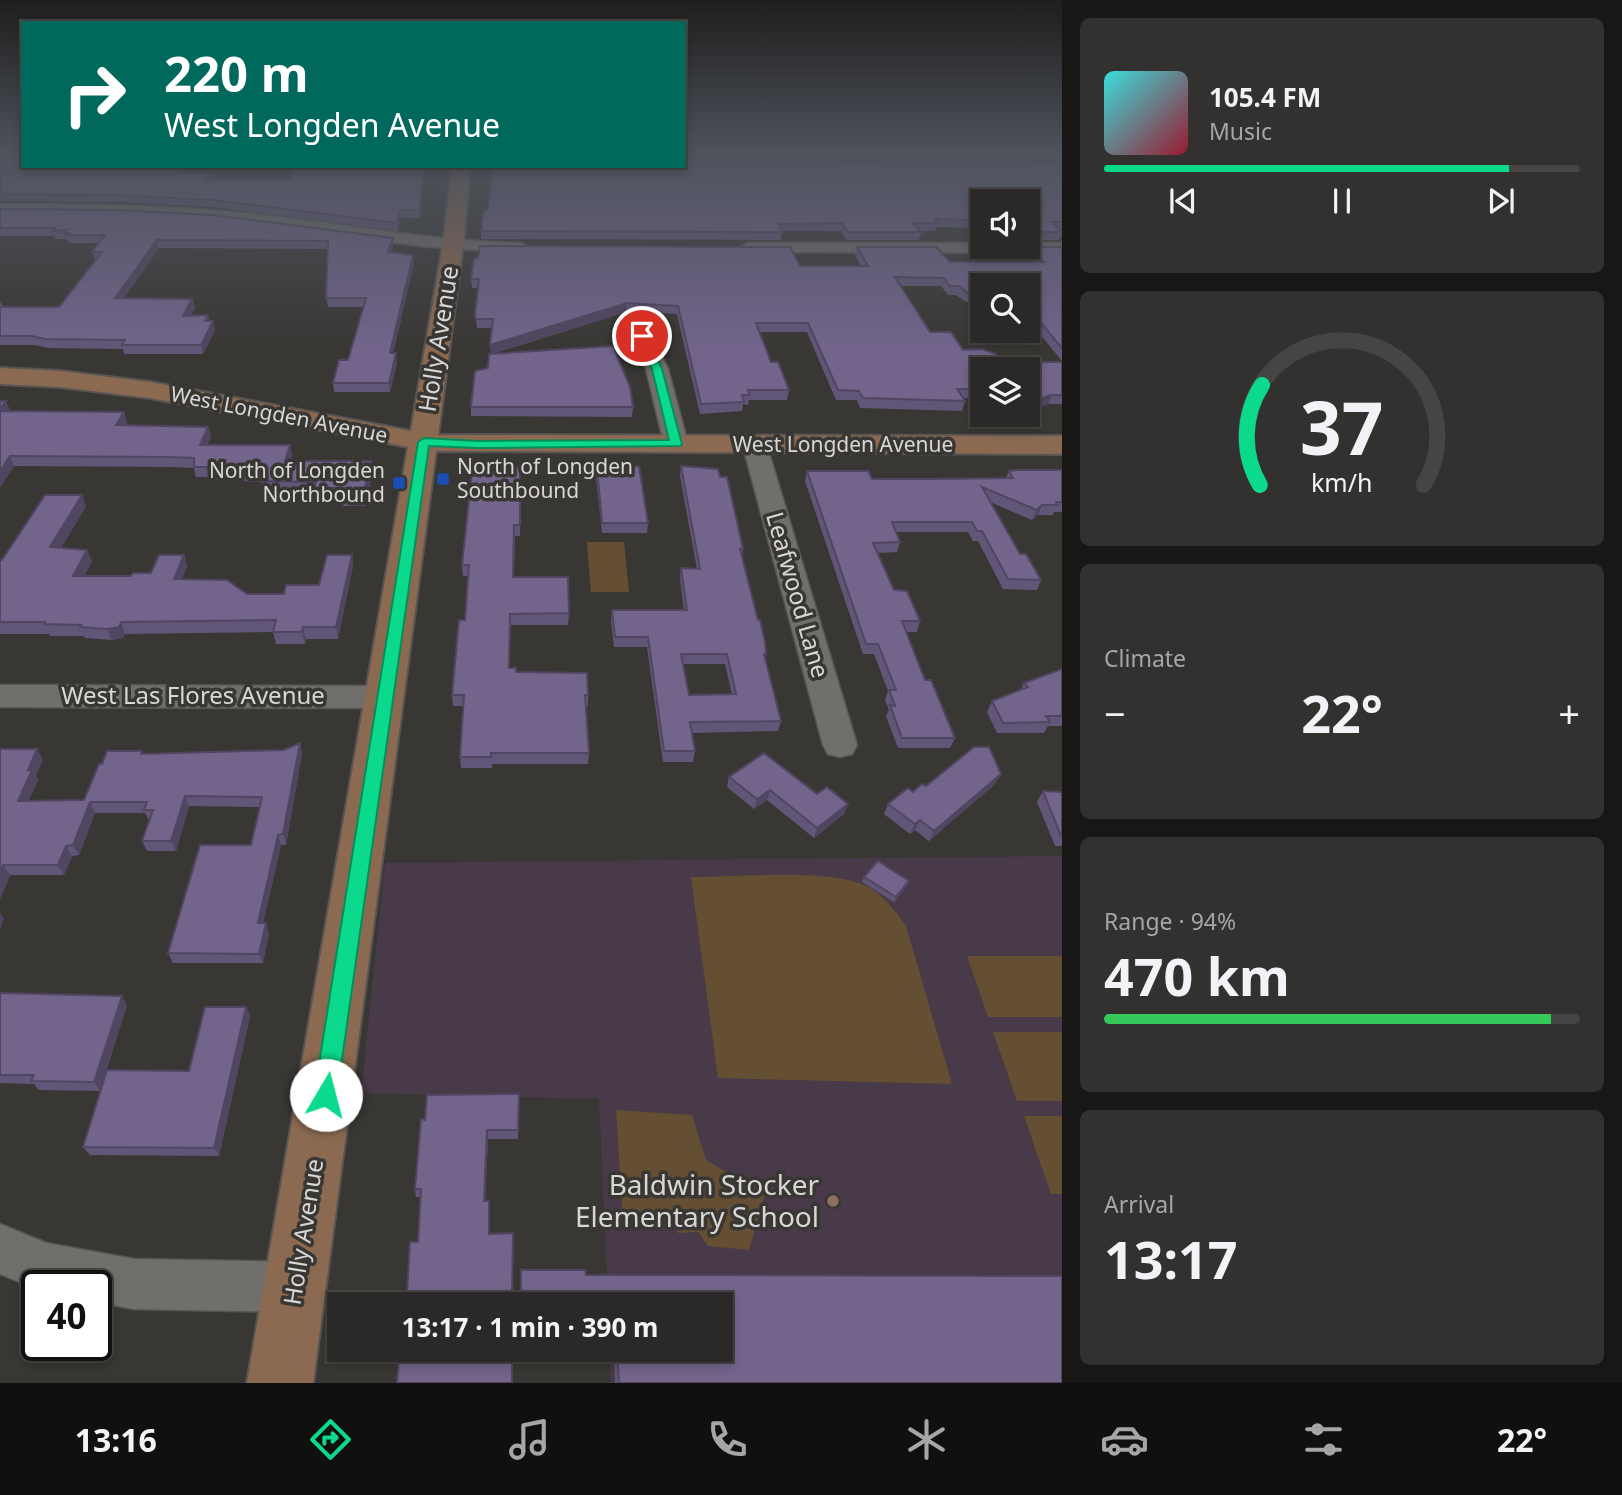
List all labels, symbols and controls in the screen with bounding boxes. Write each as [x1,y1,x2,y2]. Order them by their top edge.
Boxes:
text: 220 m [164,40,309,106]
icon: right [49,49,140,140]
text: 105.4 FM [1209,79,1321,115]
text: West Longden Avenue [164,103,500,146]
text: Music [1209,115,1272,147]
icon: previous [1164,182,1202,220]
icon: pause [1323,182,1361,220]
icon: next [1482,182,1520,220]
map controls [970,189,1040,427]
button: sound [970,189,1040,259]
street label: Holly Avenue [410,263,465,414]
button: search [970,273,1040,343]
pin [612,306,672,366]
icon: arrive [623,317,661,355]
button: layers [970,357,1040,427]
text: 37 [1300,377,1384,476]
street label: West Longden Avenue [168,379,390,449]
street label: West Longden Avenue [733,430,953,458]
place label: North of Longden Southbound [457,452,633,504]
place label: North of Longden Northbound [209,456,385,508]
text: km/h [1311,464,1373,498]
marker: North of Longden Southbound [435,471,451,487]
marker: North of Longden Northbound [391,475,407,491]
street label: Leafwood Lane [759,508,838,681]
text: Climate [1104,642,1186,674]
text: 22° [1301,677,1383,748]
street label: West Las Flores Avenue [61,678,325,711]
text: − [1104,687,1126,739]
text: + [1558,687,1580,739]
text: Range · 94% [1104,905,1236,937]
text: 470 km [1104,940,1290,1011]
position arrow [289,1058,363,1132]
street label: Holly Avenue [275,1156,330,1307]
place label: Baldwin Stocker Elementary School [575,1165,819,1235]
text: Arrival [1104,1188,1174,1220]
marker: Baldwin Stocker Elementary School [825,1193,841,1209]
text: 13:17 [1104,1223,1238,1294]
speed limit sign: 40 [21,1270,112,1361]
text: 13:17 · 1 min · 390 m [402,1309,658,1345]
icon: directions [306,1415,355,1464]
icon: music [505,1415,554,1464]
icon: phone [703,1415,752,1464]
icon: climate [902,1415,951,1464]
icon: car [1100,1415,1149,1464]
icon: filters [1299,1415,1348,1464]
text: 13:16 [75,1418,157,1461]
text: 22° [1497,1418,1547,1461]

